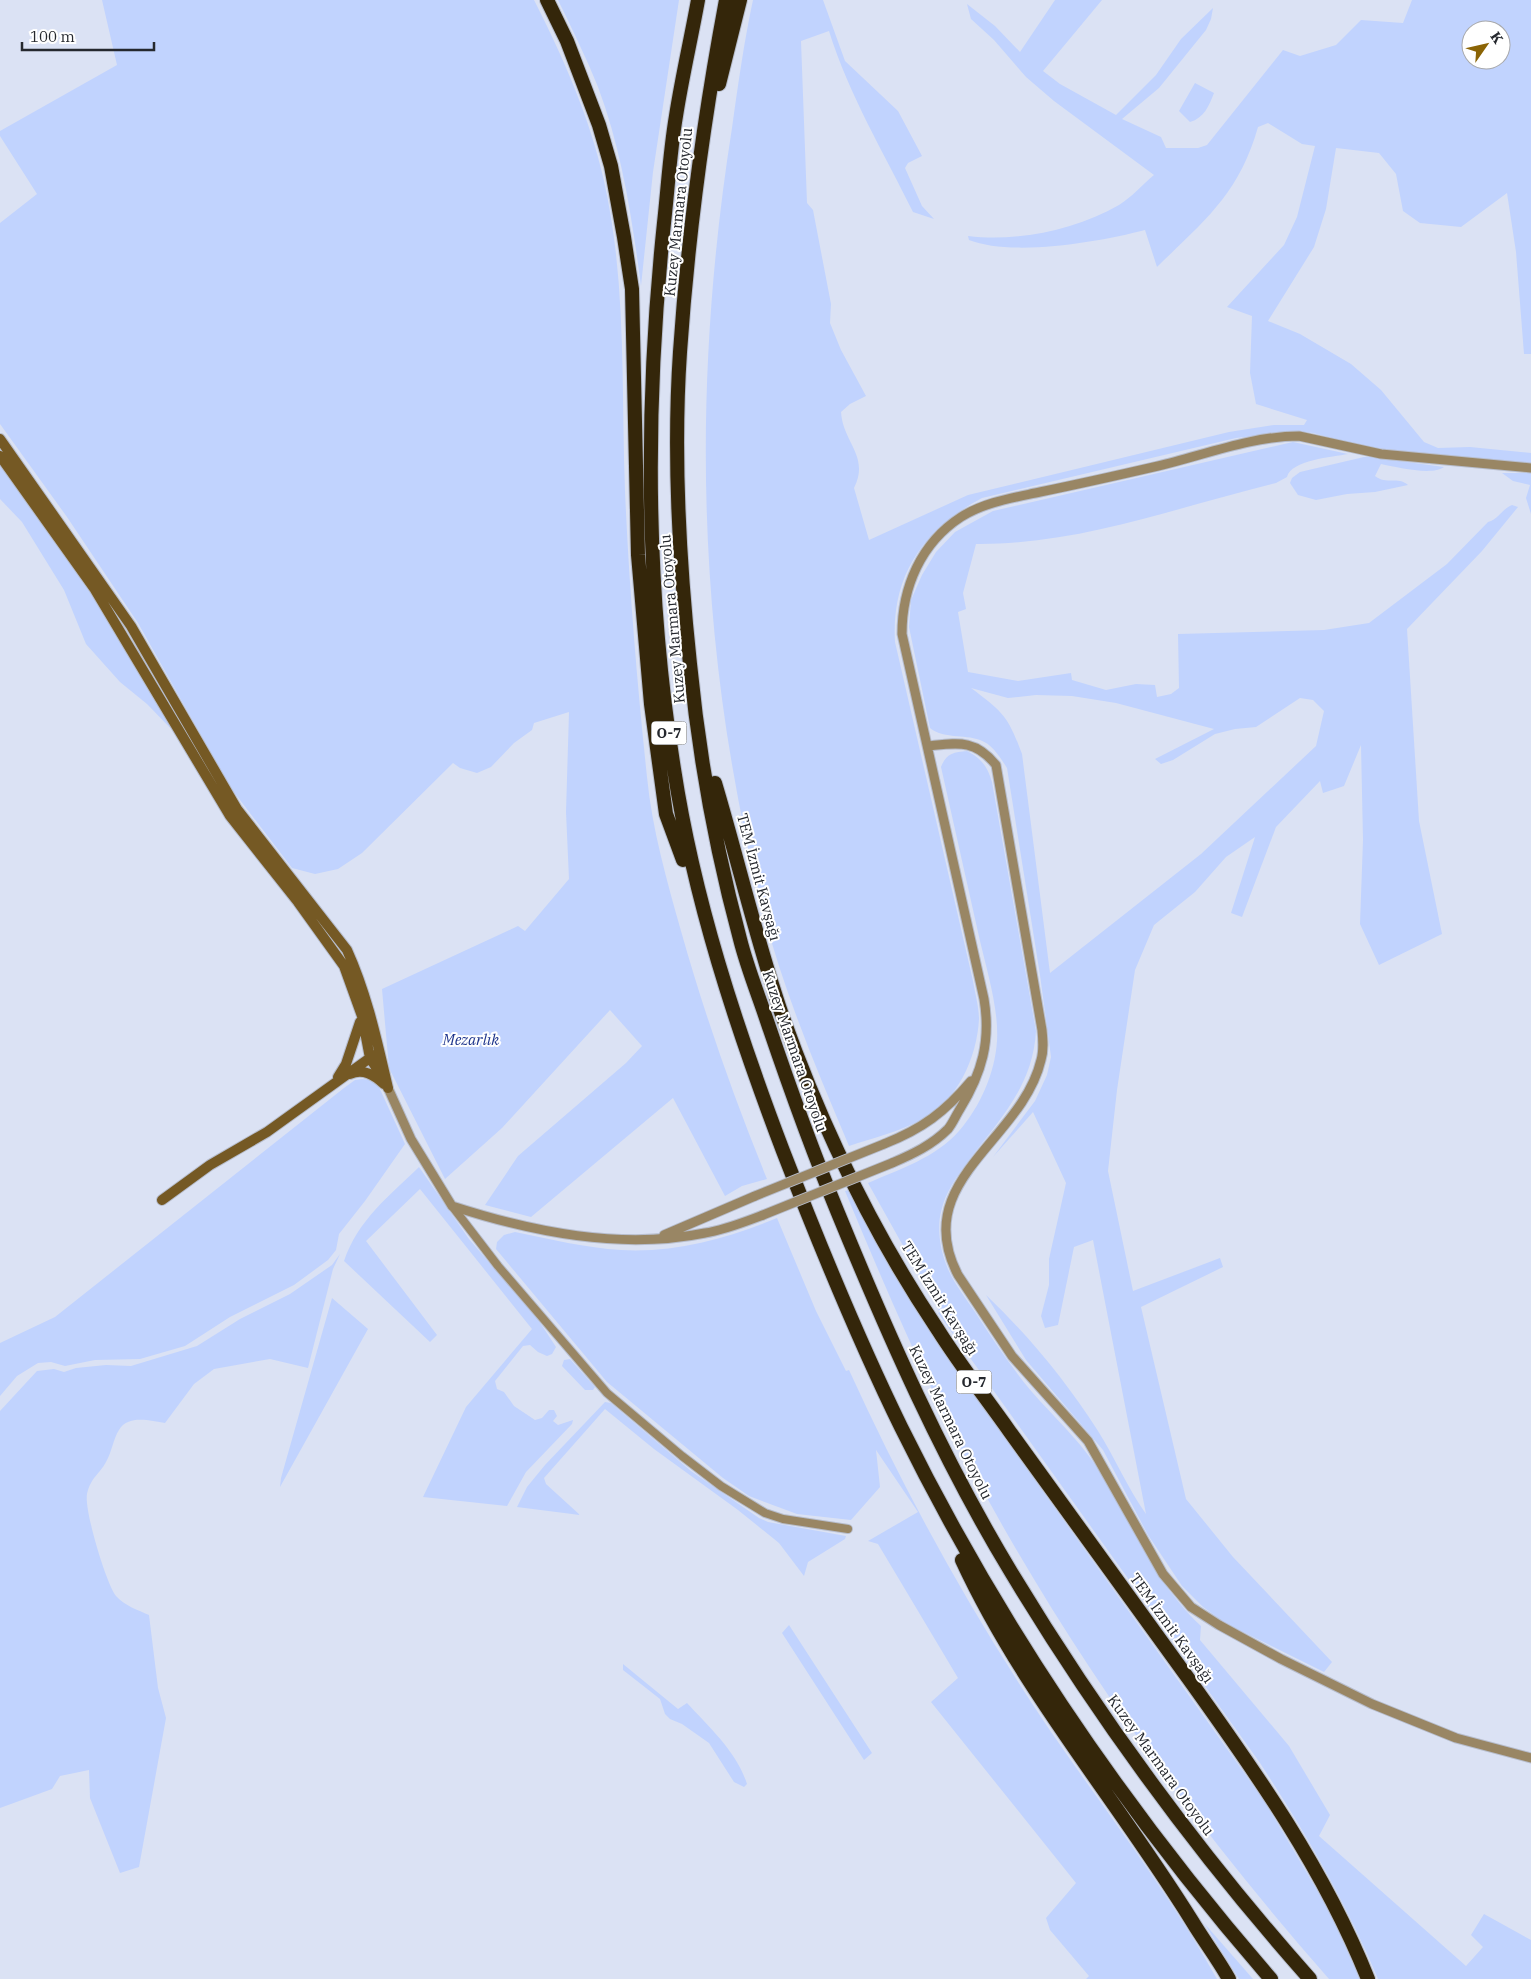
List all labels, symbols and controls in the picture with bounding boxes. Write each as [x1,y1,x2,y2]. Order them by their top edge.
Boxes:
scale bar [22,20,155,52]
north arrow [1461,20,1511,70]
text: 100 m [30,27,75,46]
text: K [1486,28,1507,47]
street label: Kuzey Marmara Otoyolu [660,127,696,297]
street label: Kuzey Marmara Otoyolu [655,534,689,704]
road number: O-7 [652,721,686,744]
street label: TEM İzmit Kavşağı [733,811,785,943]
street label: Kuzey Marmara Otoyolu [758,968,832,1134]
park label: Mezarlık [442,1030,499,1049]
street label: TEM İzmit Kavşağı [897,1237,983,1359]
street label: Kuzey Marmara Otoyolu [905,1342,997,1502]
road number: O-7 [956,1370,992,1394]
street label: TEM İzmit Kavşağı [1126,1569,1218,1687]
street label: Kuzey Marmara Otoyolu [1103,1691,1219,1839]

